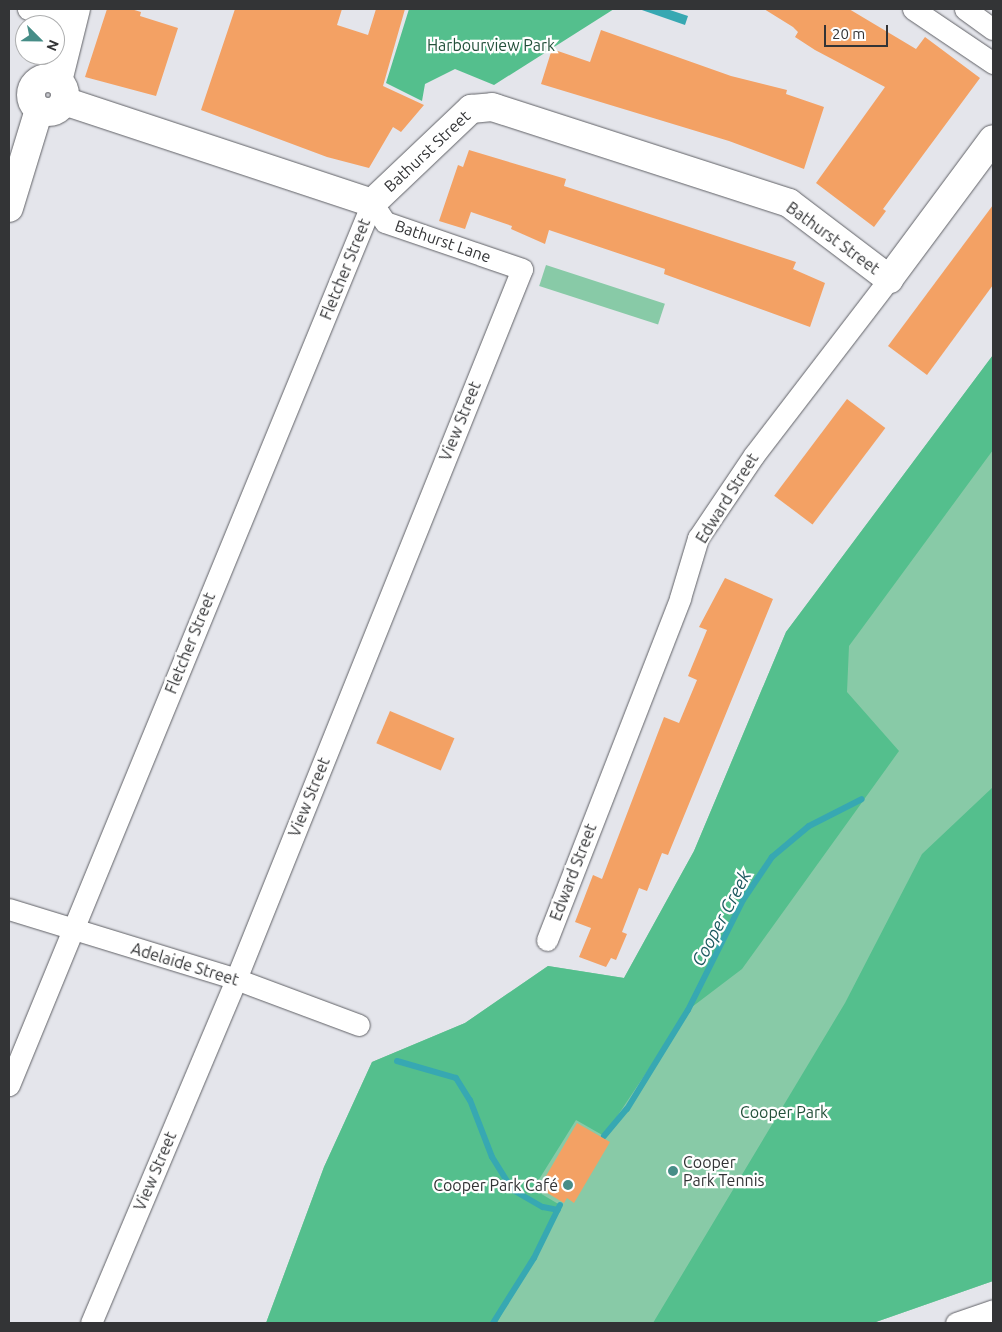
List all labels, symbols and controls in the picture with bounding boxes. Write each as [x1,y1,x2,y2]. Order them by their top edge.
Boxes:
north arrow [15,15,65,65]
scale bar [827,15,891,47]
text: 20 m [832,25,865,42]
park label: Harbourview Park [427,35,555,55]
text: N [43,38,62,53]
street label: Bathurst Street [380,106,474,196]
street label: Bathurst Street [783,198,883,278]
street label: Fletcher Street [316,216,374,322]
street label: Bathurst Lane [392,216,494,266]
street label: View Street [435,378,485,464]
street label: Edward Street [692,449,762,547]
street label: Fletcher Street [161,590,219,696]
street label: View Street [284,754,334,840]
street label: Edward Street [546,821,600,923]
water label: Cooper Creek [687,866,755,970]
street label: Adelaide Street [129,939,241,989]
park label: Cooper Park [740,1102,828,1122]
street label: View Street [130,1129,180,1213]
place label: Cooper Park Tennis [683,1152,765,1190]
marker: Cooper Park Tennis [667,1165,679,1177]
place label: Cooper Park Café [433,1175,558,1195]
marker: Cooper Park Café [562,1179,574,1191]

